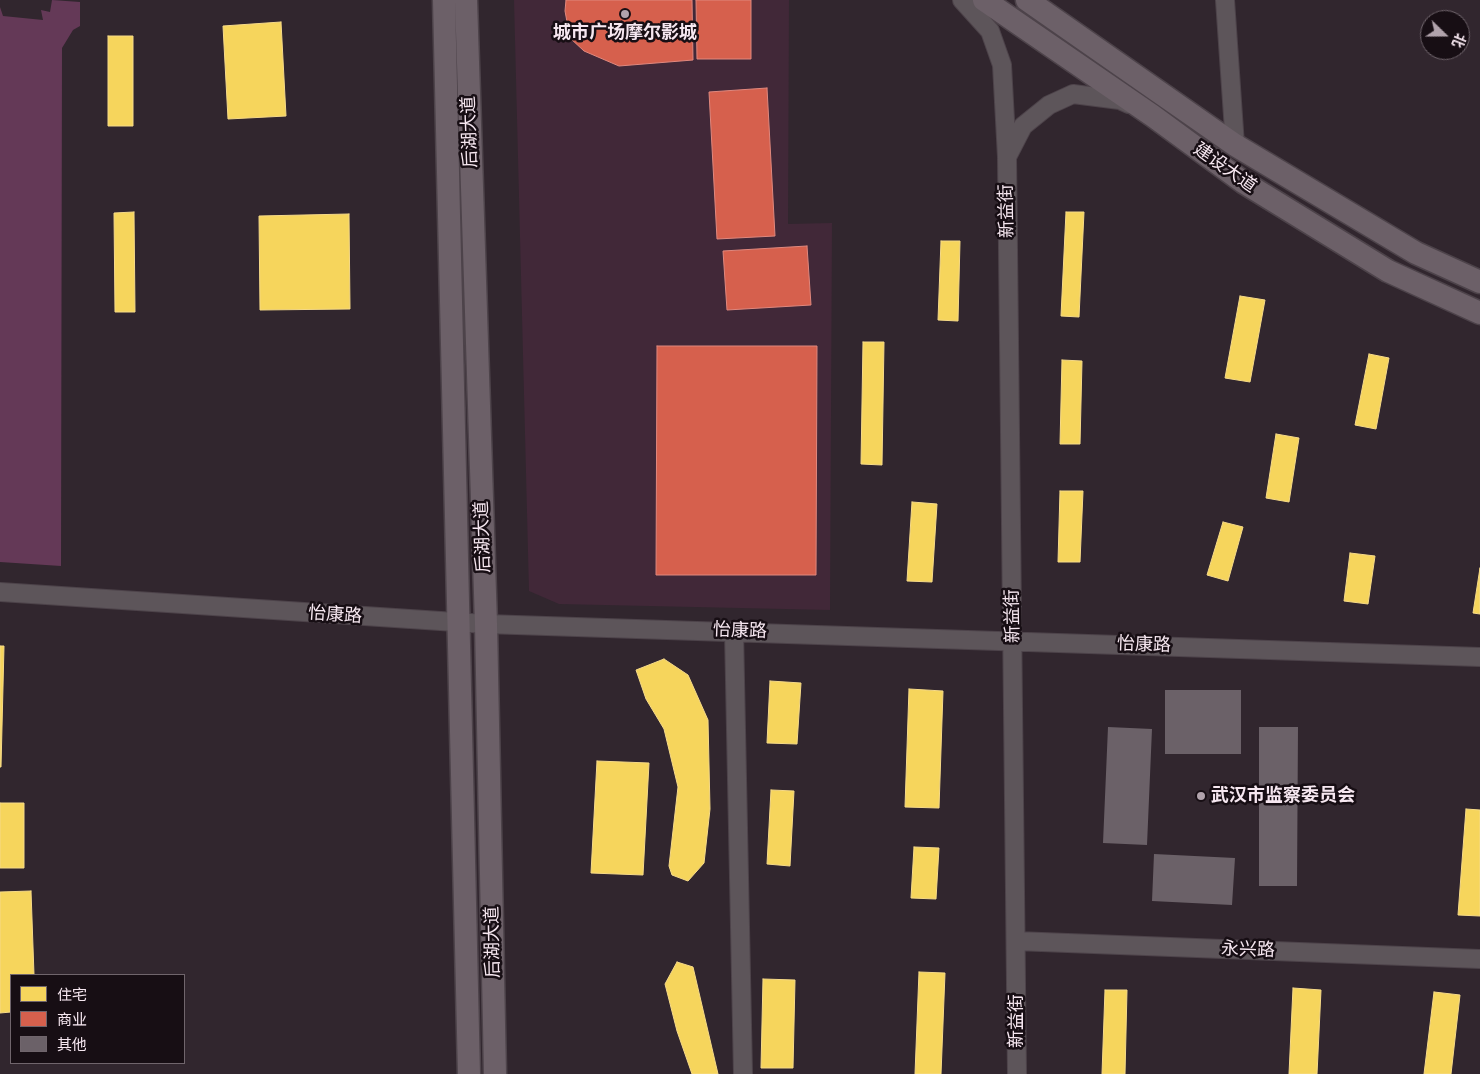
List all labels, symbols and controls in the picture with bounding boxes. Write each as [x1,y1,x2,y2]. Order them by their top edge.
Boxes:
marker: 城市广场摩尔影城 [619,8,631,20]
north arrow [1420,10,1470,60]
place label: 城市广场摩尔影城 [553,22,697,44]
text: 北 [1448,31,1469,50]
street label: 后湖大道 [458,96,482,168]
street label: 建设大道 [1189,139,1261,197]
street label: 新益街 [996,184,1018,238]
street label: 后湖大道 [471,501,495,573]
street label: 新益街 [1002,589,1024,643]
street label: 怡康路 [307,602,363,628]
street label: 怡康路 [713,619,767,643]
street label: 怡康路 [1117,633,1171,657]
place label: 武汉市监察委员会 [1211,785,1355,807]
marker: 武汉市监察委员会 [1195,790,1207,802]
street label: 后湖大道 [482,906,504,978]
street label: 永兴路 [1221,938,1275,962]
legend [10,974,185,1064]
text: 住宅 [57,986,87,1004]
street label: 新益街 [1006,994,1028,1048]
text: 商业 [57,1011,87,1029]
text: 其他 [57,1036,87,1054]

